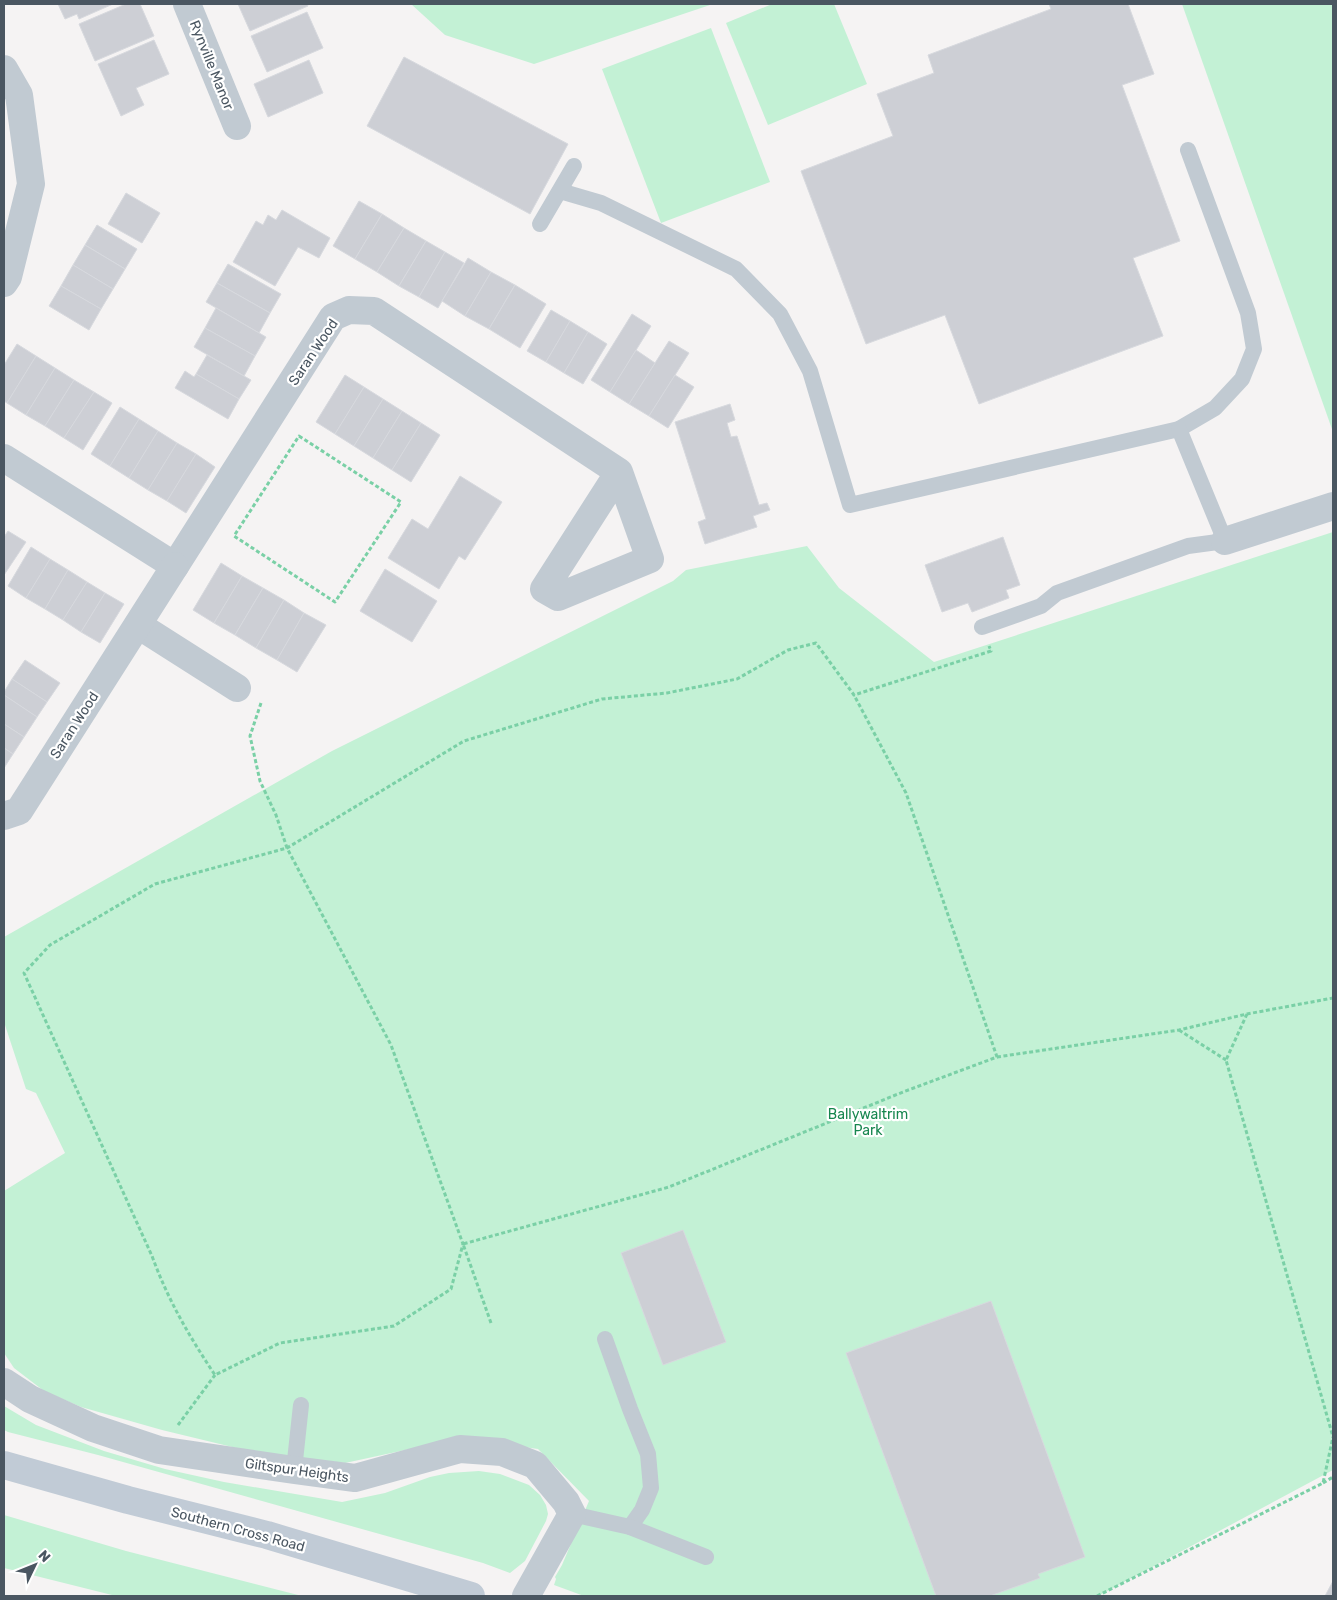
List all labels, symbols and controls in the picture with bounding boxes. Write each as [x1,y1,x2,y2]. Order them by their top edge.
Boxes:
street label: Rynville Manor [186,18,237,113]
street label: Saran Wood [285,316,342,389]
street label: Saran Wood [46,689,102,762]
park label: Ballywaltrim Park [828,1106,908,1139]
street label: Giltspur Heights [244,1455,350,1486]
street label: Southern Cross Road [169,1503,307,1556]
north arrow [10,1540,60,1590]
text: N [34,1547,54,1566]

